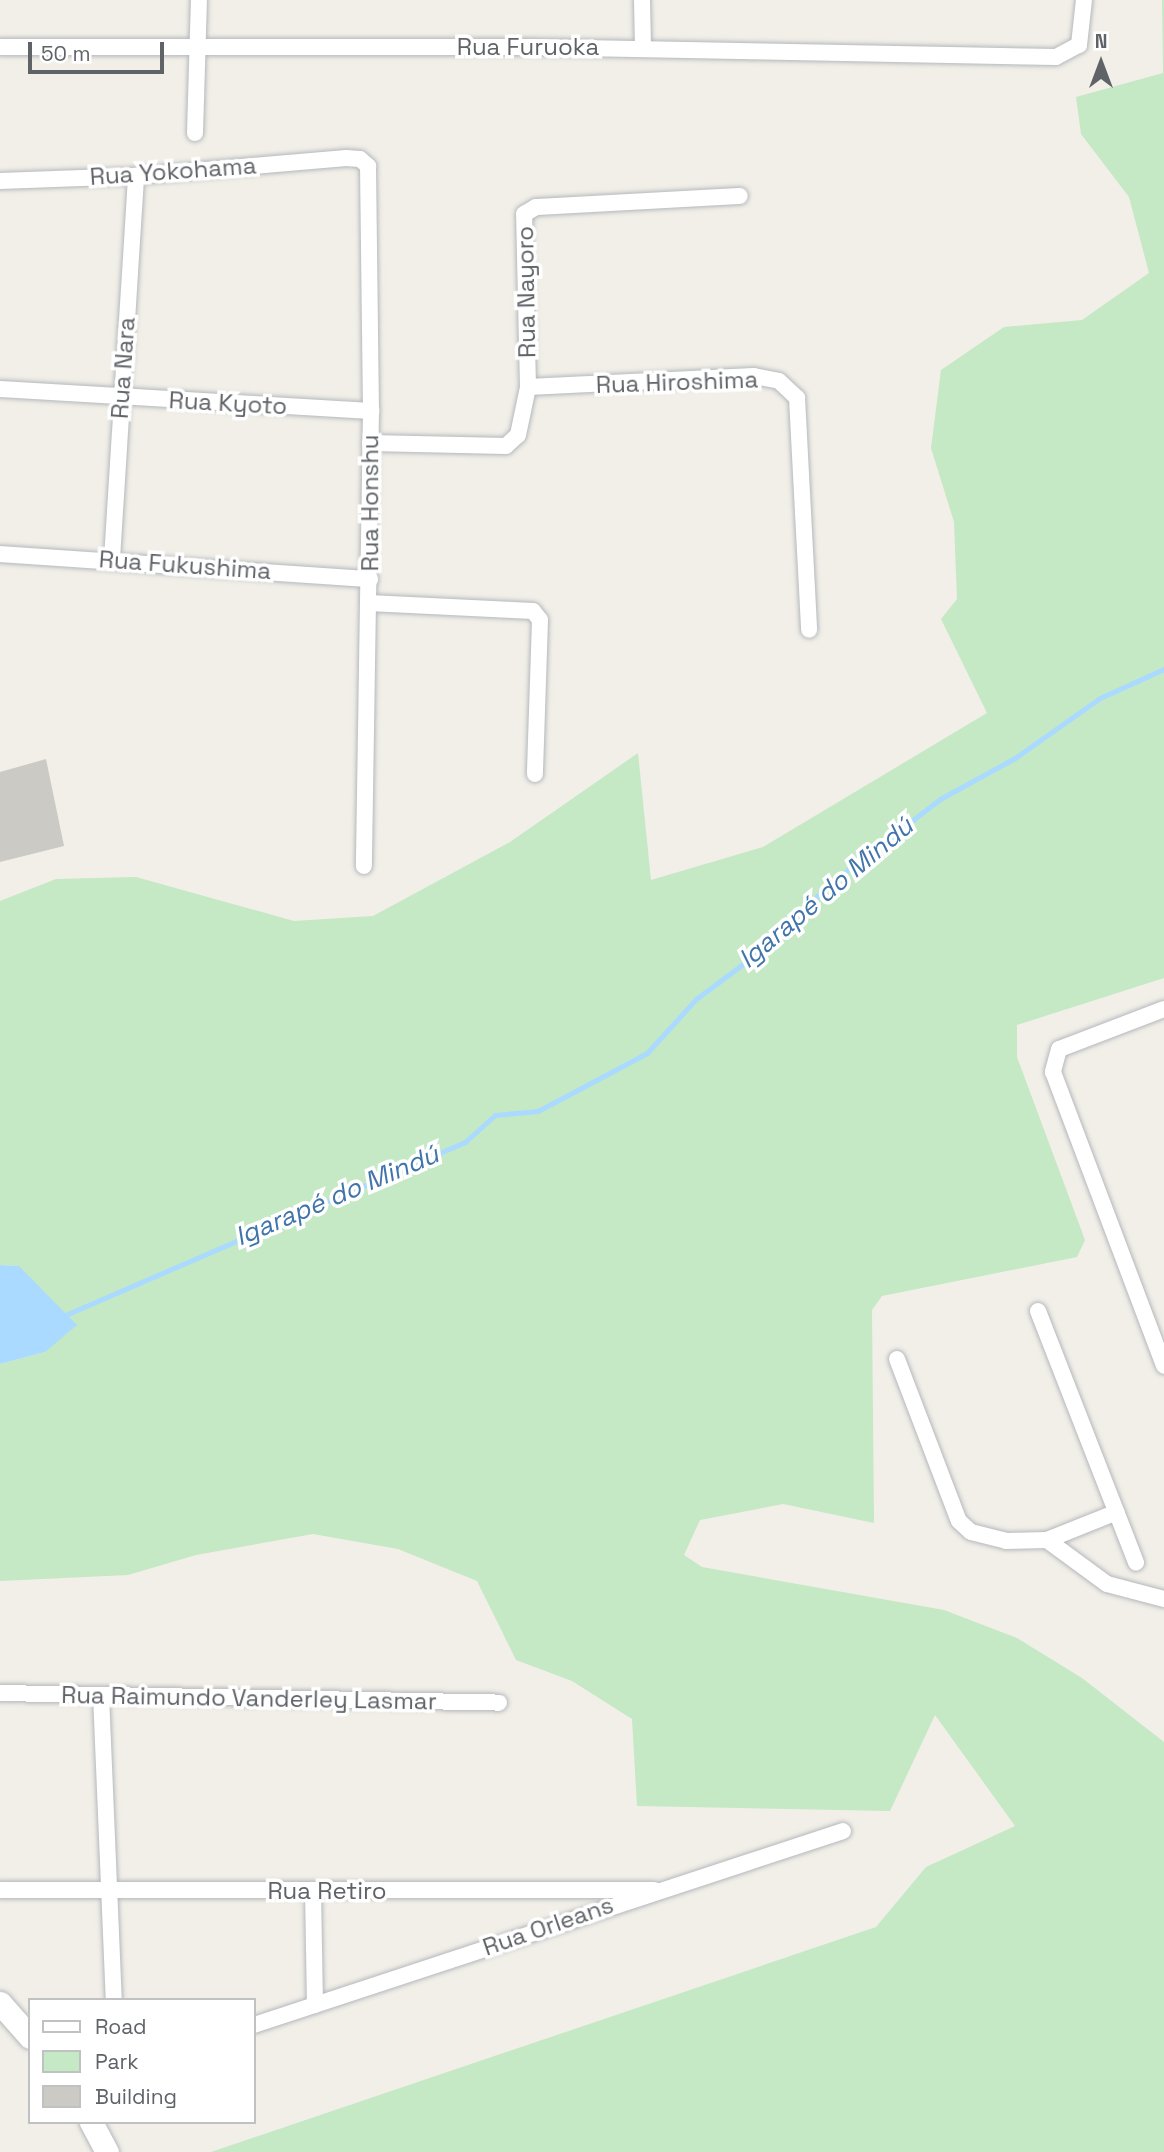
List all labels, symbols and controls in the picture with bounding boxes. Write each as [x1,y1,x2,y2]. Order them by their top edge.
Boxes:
scale bar [32,28,168,72]
north arrow [1066,28,1136,98]
text: N [1095,29,1107,54]
street label: Rua Furuoka [457,33,599,61]
text: 50 m [41,40,91,67]
street label: Rua Yokohama [89,151,257,191]
street label: Rua Nayoro [510,226,542,358]
street label: Rua Nara [105,316,141,420]
street label: Rua Hiroshima [595,365,759,399]
street label: Rua Kyoto [168,386,288,420]
street label: Rua Honshu [356,435,384,571]
street label: Rua Fukushima [98,545,272,585]
water label: Igarapé do Mindú [732,811,920,975]
water label: Igarapé do Mindú [231,1139,443,1253]
street label: Rua Raimundo Vanderley Lasmar [61,1680,437,1716]
street label: Rua Retiro [267,1877,387,1905]
street label: Rua Orleans [479,1890,617,1962]
legend [28,1998,256,2124]
text: Road [95,2013,147,2040]
text: Park [95,2048,139,2075]
text: Building [95,2083,177,2110]

